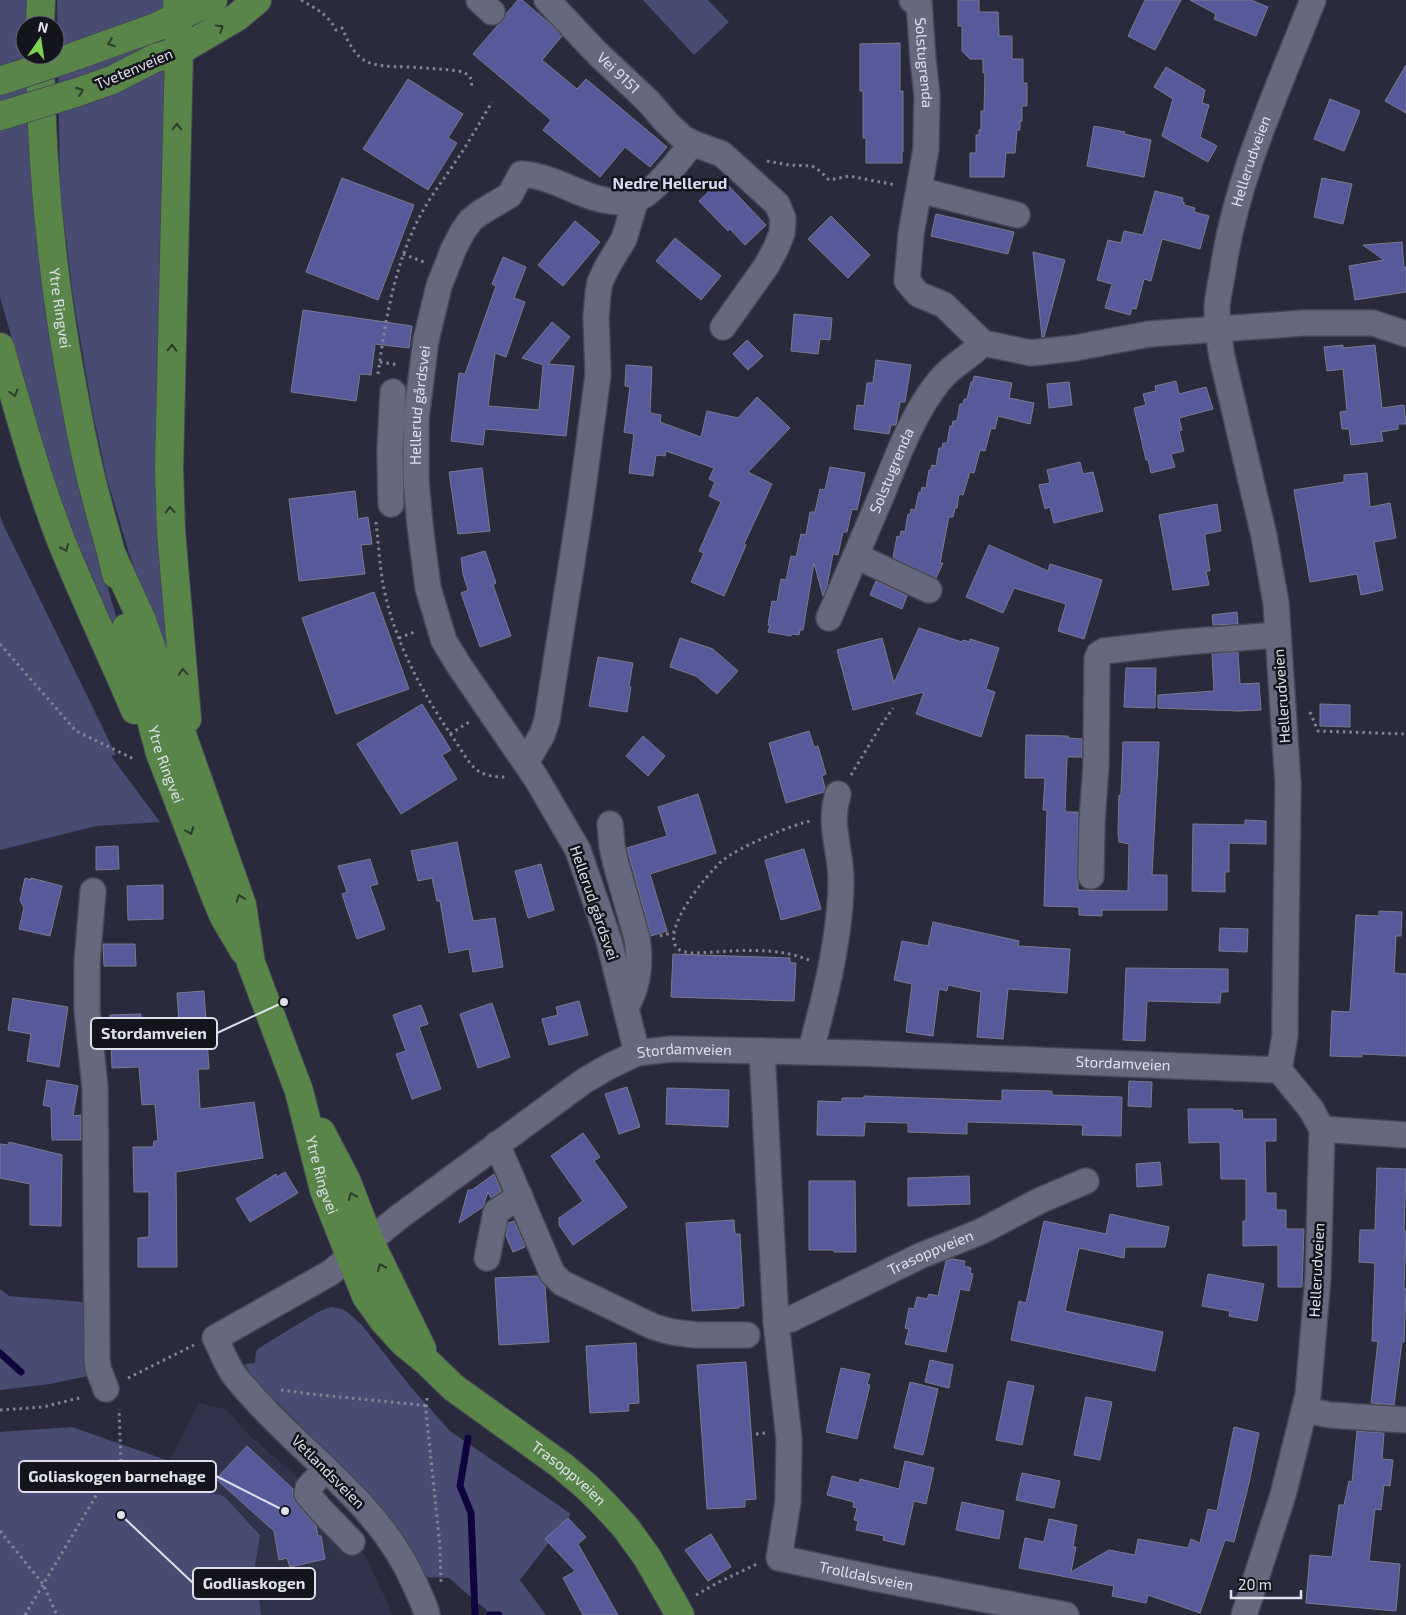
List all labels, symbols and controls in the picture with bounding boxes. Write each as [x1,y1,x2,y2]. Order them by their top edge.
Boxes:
north arrow [15,15,65,65]
text: N [36,17,50,36]
street label: Solstugrenda [912,17,937,108]
one-way arrow [214,24,223,34]
one-way arrow [107,37,116,47]
street label: Tvetenveien [92,44,175,92]
street label: Vei 9151 [594,48,644,97]
one-way arrow [75,87,84,97]
street label: Hellerudveien [1227,113,1274,209]
one-way arrow [172,122,182,130]
district label: Nedre Hellerud [613,173,727,192]
street label: Ytre Ringvei [46,267,75,349]
one-way arrow [167,344,177,352]
street label: Hellerud gårdsvei [406,344,433,465]
one-way arrow [8,389,18,397]
street label: Solstugrenda [865,425,917,516]
one-way arrow [165,506,176,514]
one-way arrow [58,543,69,552]
street label: Hellerudveien [1269,648,1293,744]
one-way arrow [178,668,189,676]
street label: Ytre Ringvei [145,723,188,805]
one-way arrow [184,826,195,835]
street label: Hellerud gårdsvei [567,843,623,962]
one-way arrow [235,894,245,902]
callout: Stordamveien [91,1018,217,1049]
text: Stordamveien [101,1023,207,1042]
street label: Stordamveien [636,1039,732,1061]
street label: Stordamveien [1075,1052,1171,1074]
street label: Ytre Ringvei [303,1134,343,1217]
one-way arrow [348,1192,359,1201]
street label: Hellerudveien [1305,1222,1327,1318]
street label: Trasoppveien [884,1226,976,1278]
one-way arrow [377,1263,388,1272]
street label: Vetlandsveien [288,1431,369,1512]
street label: Trasoppveien [528,1437,610,1509]
callout: Goliaskogen barnehage [19,1461,216,1492]
text: Goliaskogen barnehage [28,1466,206,1485]
street label: Trolldalsveien [818,1557,915,1594]
callout: Godliaskogen [193,1568,315,1599]
scale bar [1231,1568,1301,1600]
text: Godliaskogen [203,1573,305,1592]
text: 20 m [1238,1575,1272,1593]

